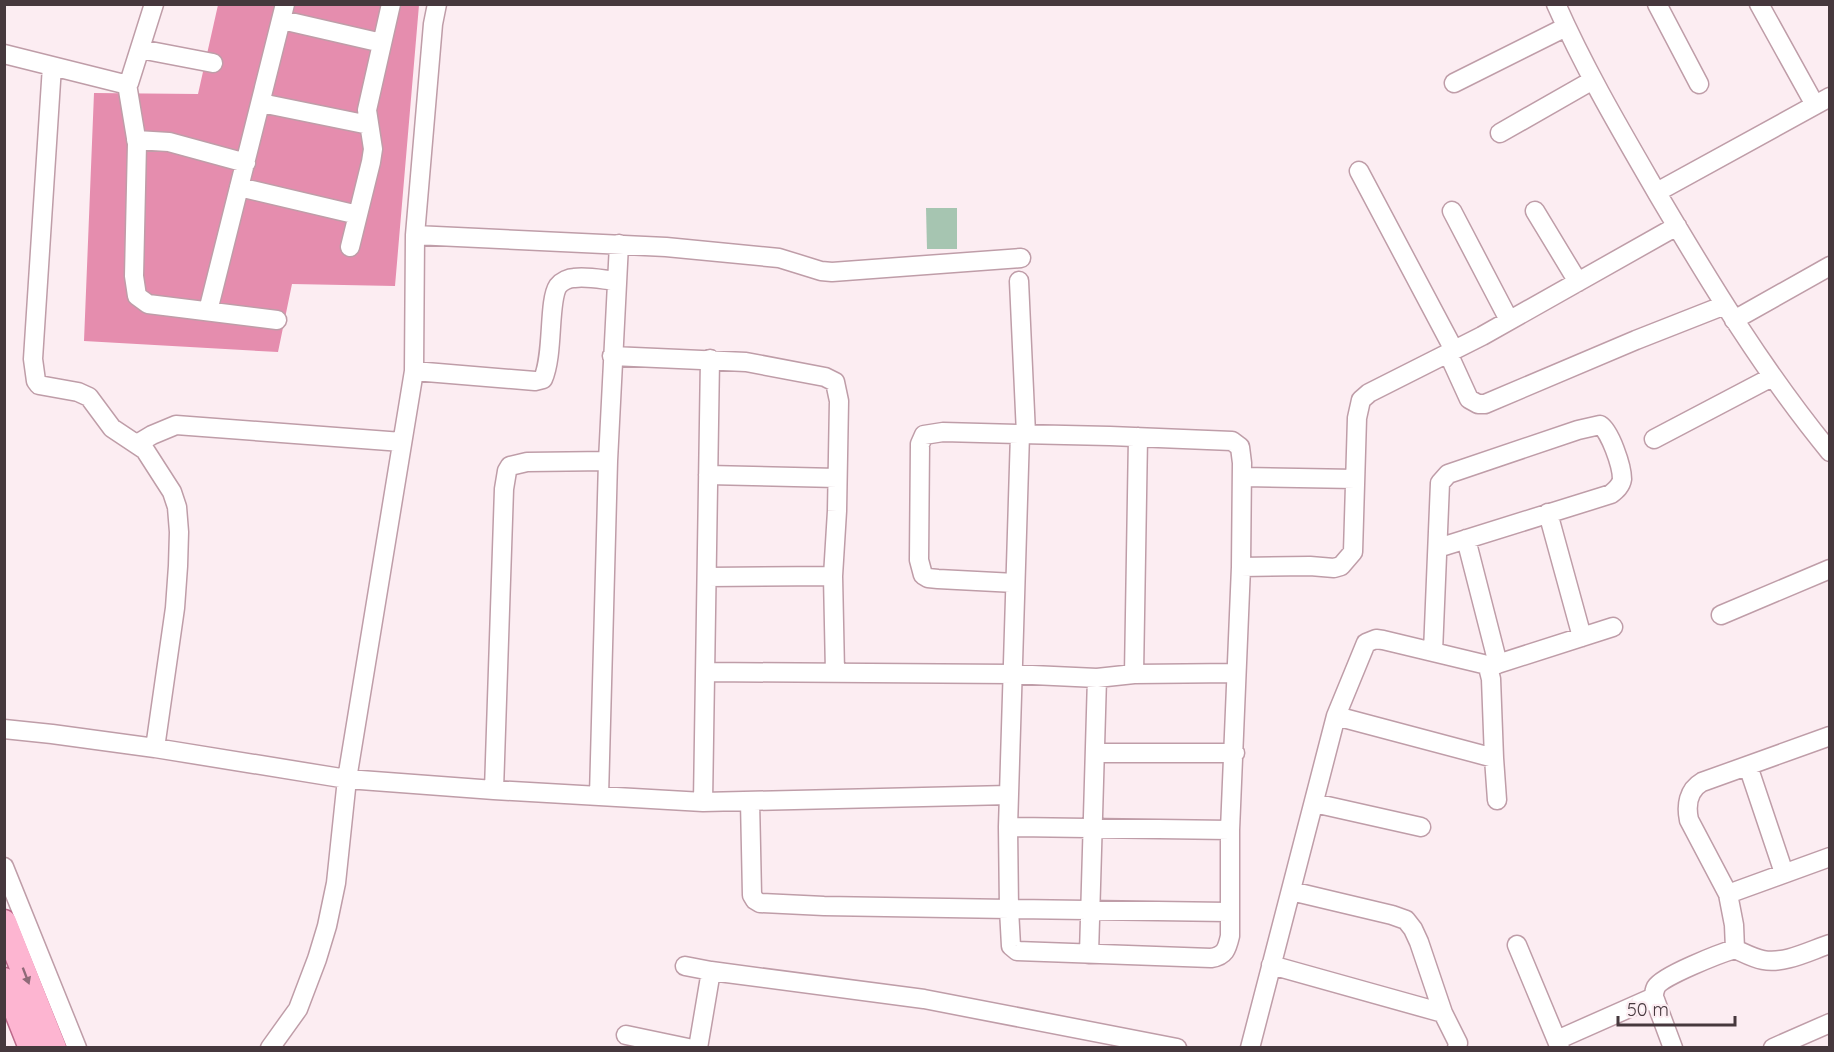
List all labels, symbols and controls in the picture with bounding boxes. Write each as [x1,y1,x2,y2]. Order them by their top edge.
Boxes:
one-way arrow [22,967,31,985]
scale bar [1618,989,1735,1027]
text: 50 m [1627,998,1669,1021]

